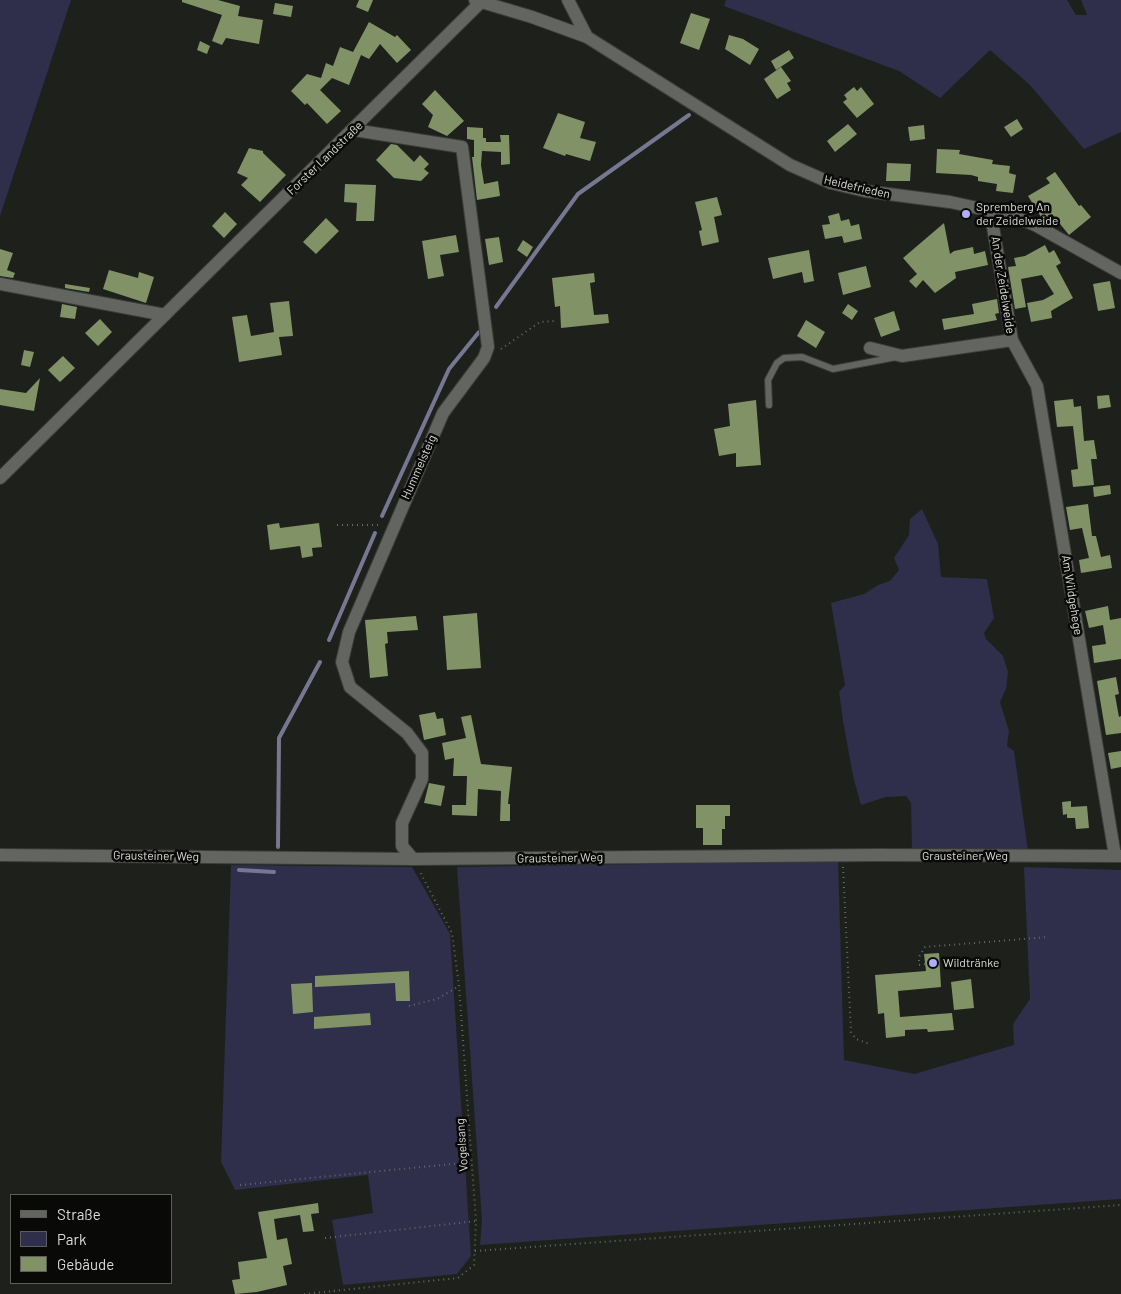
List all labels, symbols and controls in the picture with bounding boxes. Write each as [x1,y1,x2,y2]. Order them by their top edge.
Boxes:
street label: Forster Landstraße [284,118,366,198]
street label: Heidefrieden [822,172,892,202]
place label: Spremberg An der Zeidelweide [976,200,1058,228]
marker: Spremberg An der Zeidelweide [960,208,972,220]
street label: An der Zeidelweide [988,235,1018,335]
street label: Hummelsteig [398,433,440,501]
street label: Am Wildgehege [1059,554,1085,636]
street label: Grausteiner Weg [113,848,199,864]
street label: Grausteiner Weg [922,849,1008,863]
street label: Grausteiner Weg [517,850,603,866]
place label: Wildtränke [943,956,999,970]
marker: Wildtränke [927,957,939,969]
street label: Vogelsang [453,1118,471,1172]
legend [10,1194,172,1284]
text: Straße [57,1205,101,1223]
text: Park [57,1230,86,1248]
text: Gebäude [57,1255,114,1273]

